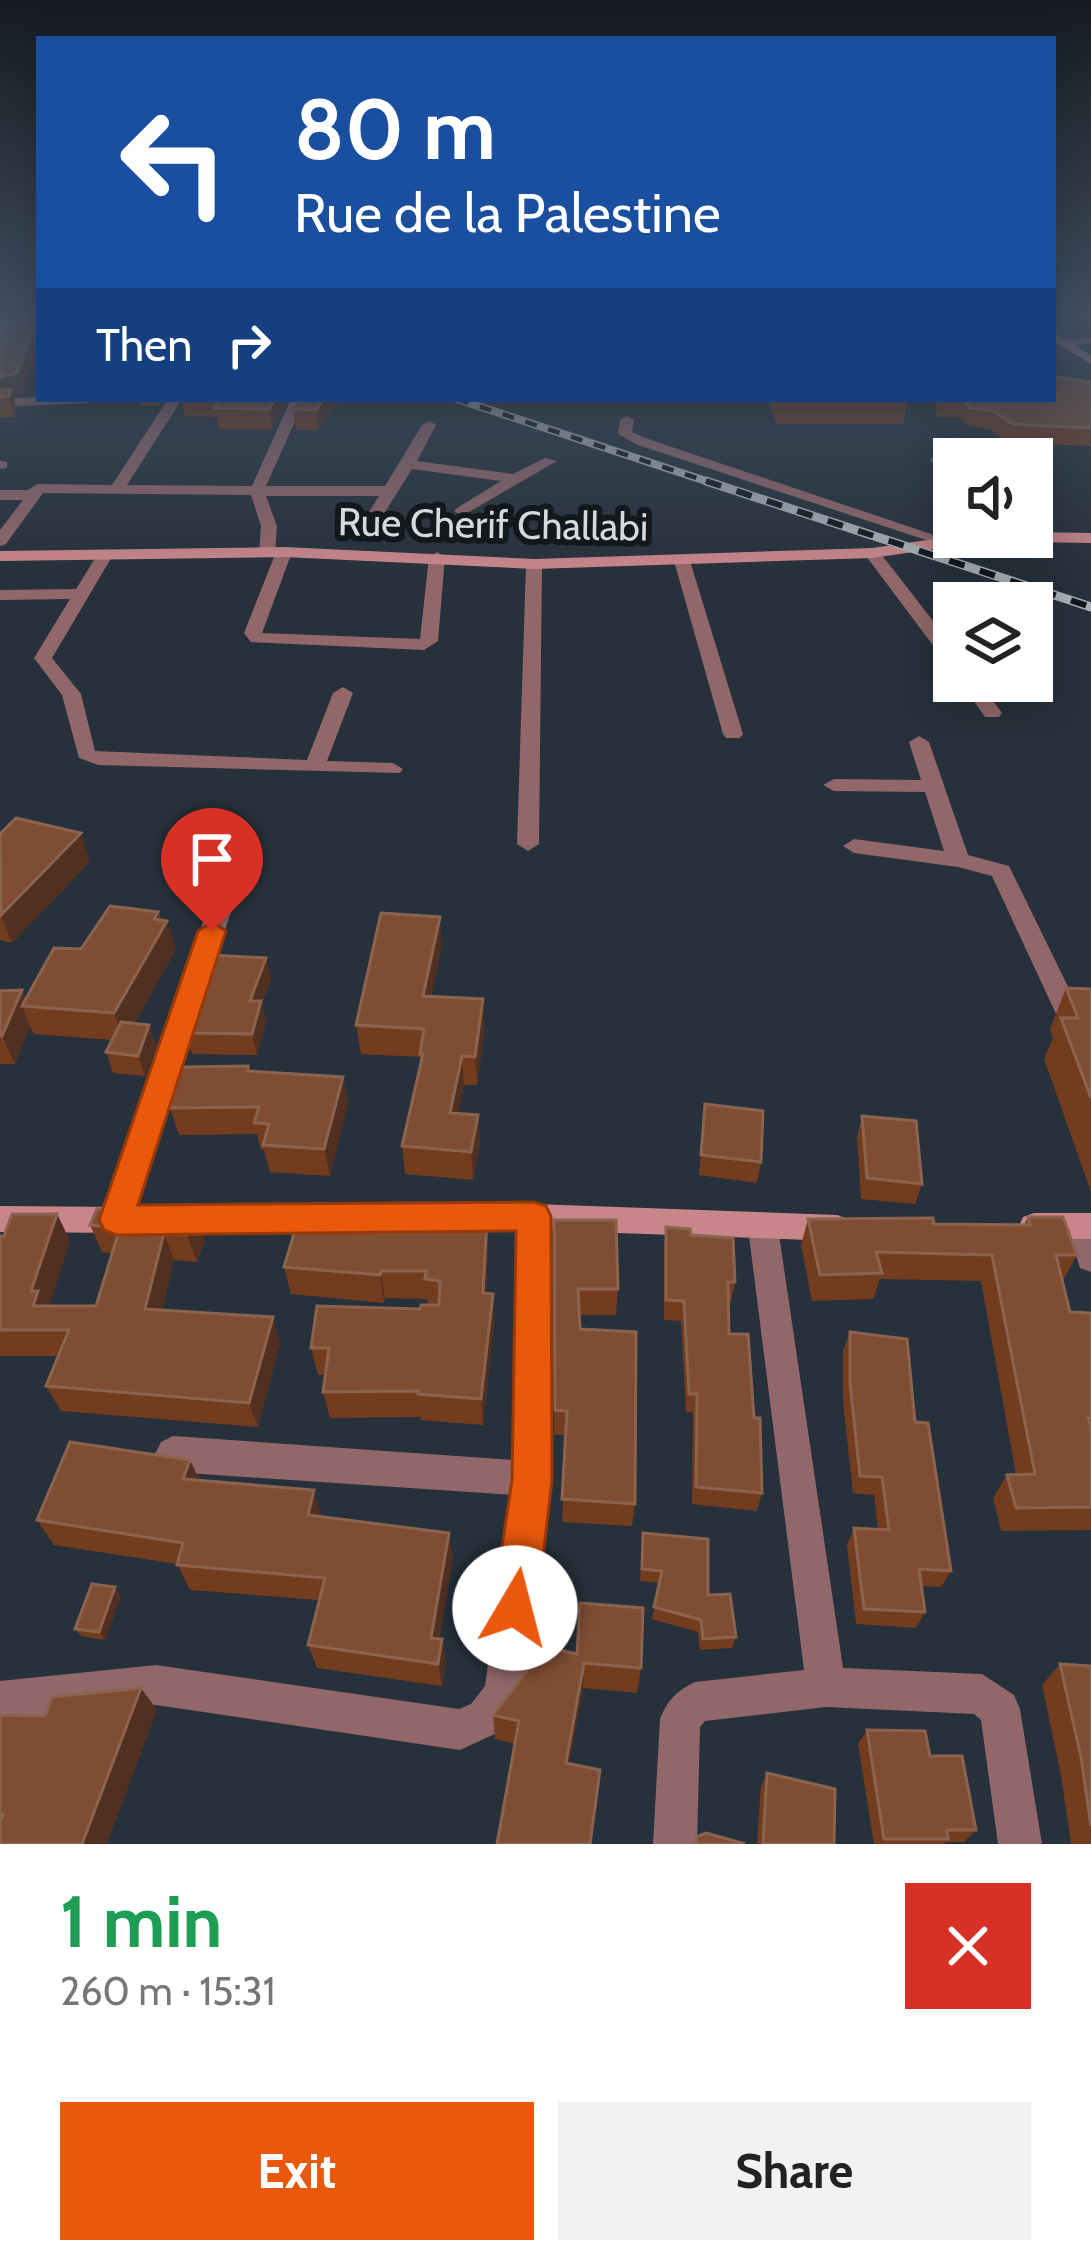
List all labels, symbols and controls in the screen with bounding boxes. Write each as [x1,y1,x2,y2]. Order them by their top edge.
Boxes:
text: 80 m [294,78,496,180]
icon: left [96,84,252,240]
text: Rue de la Palestine [294,180,721,246]
icon: right [216,312,282,378]
text: Then [96,318,192,372]
map controls [933,438,1053,702]
button: sound [933,438,1053,558]
street label: Rue Cherif Challabi [337,497,649,551]
button: layers [933,582,1053,702]
pin [161,808,263,931]
icon: arrive [179,826,245,892]
position arrow [452,1545,578,1671]
text: 1 min [60,1878,222,1965]
button: close [905,1883,1031,2009]
text: 260 m · 15:31 [60,1967,275,2015]
button: Exit [60,2102,534,2240]
button: Share [558,2102,1031,2240]

